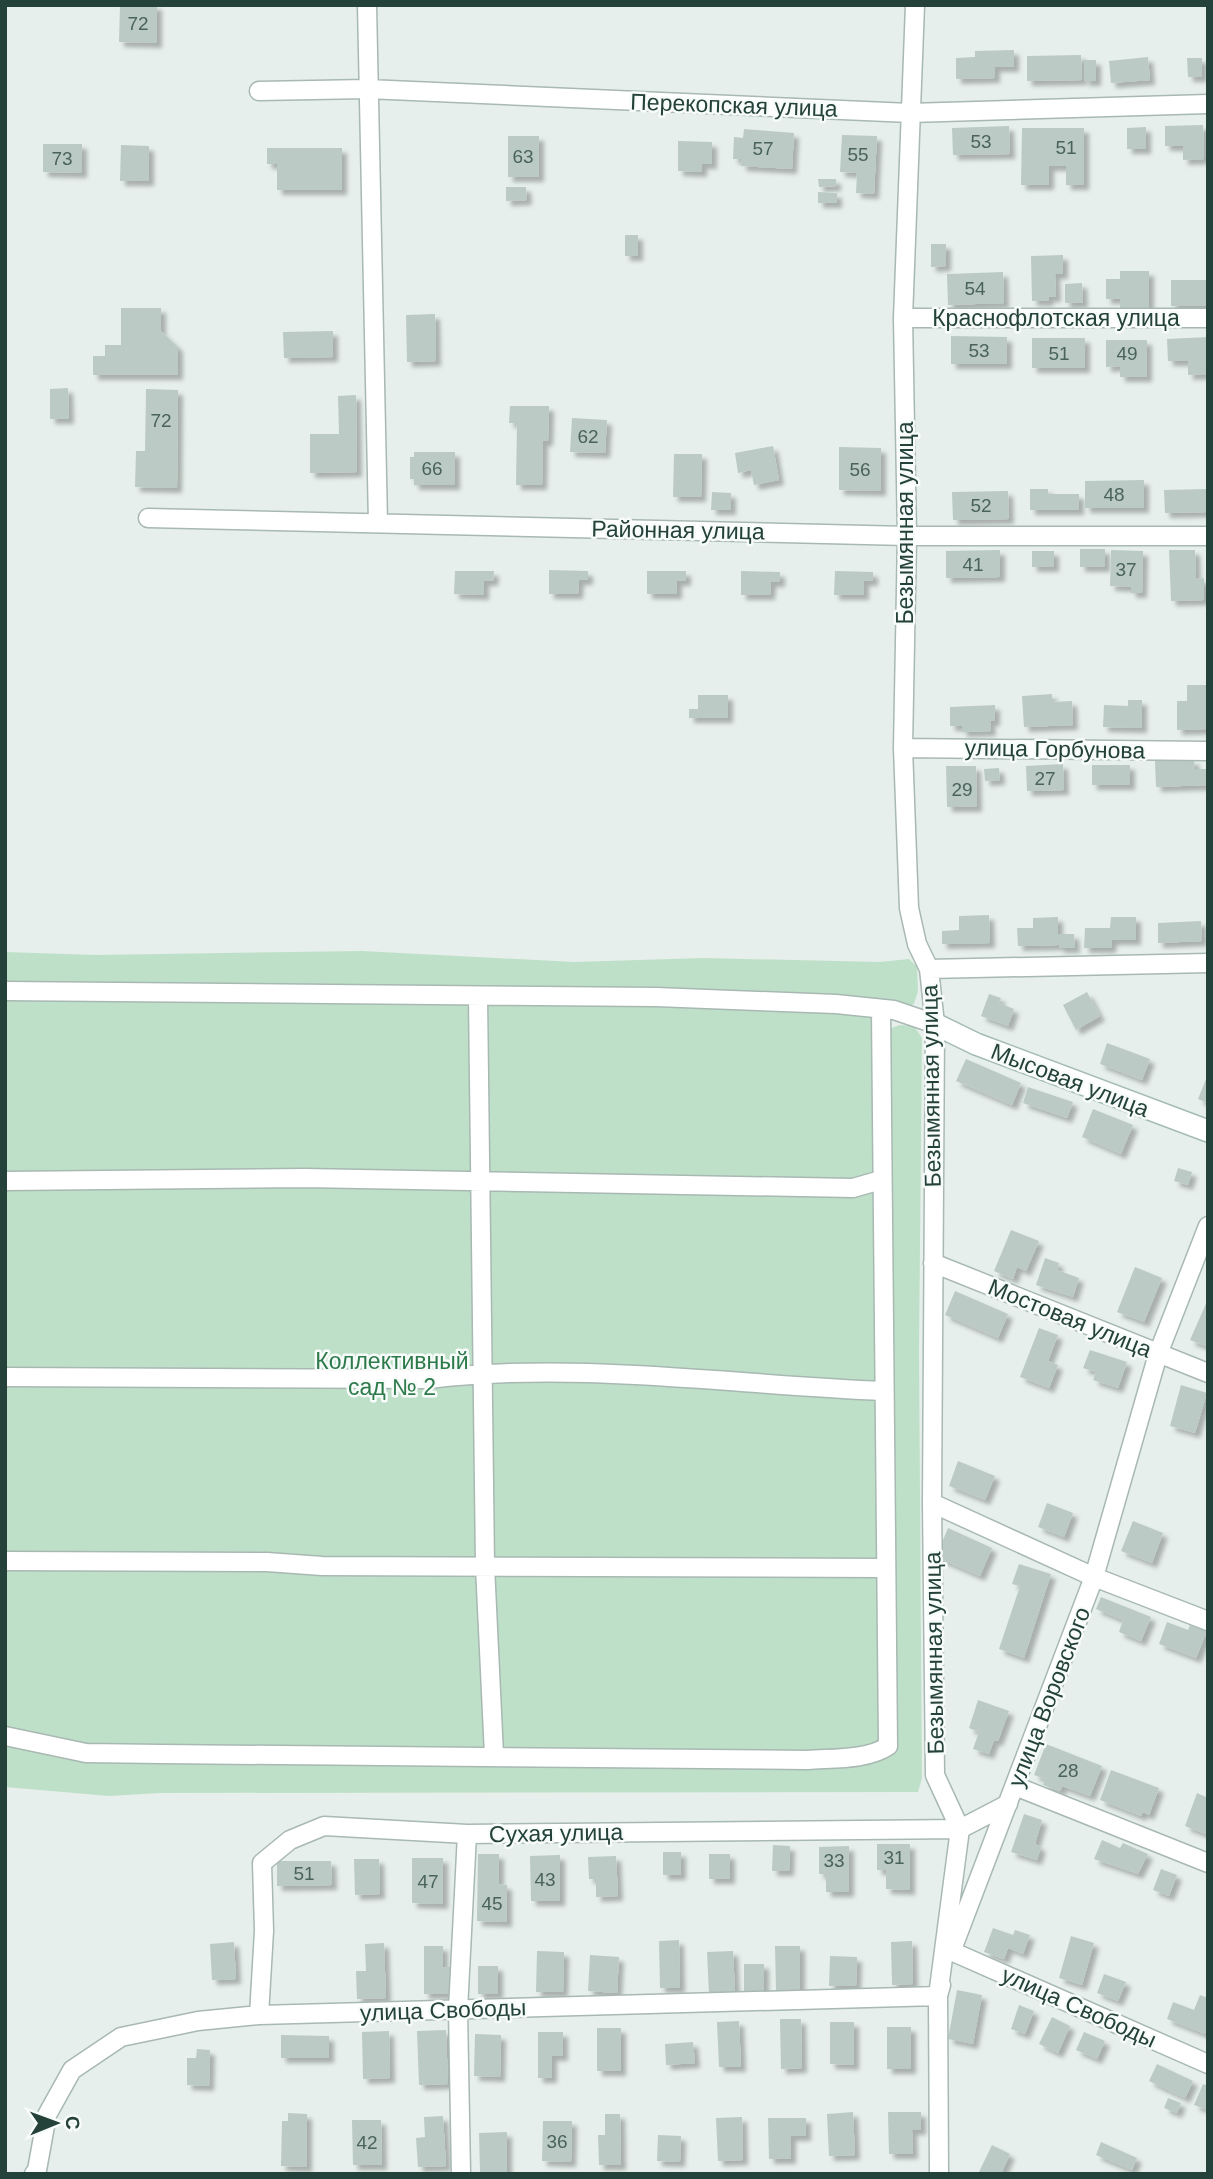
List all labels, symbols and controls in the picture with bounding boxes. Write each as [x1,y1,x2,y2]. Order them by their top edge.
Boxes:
house number: 72 [127,13,149,34]
street label: Перекопская улица [630,88,838,122]
house number: 53 [970,131,992,152]
house number: 51 [1055,137,1077,158]
house number: 57 [752,138,774,159]
house number: 55 [847,144,869,165]
house number: 63 [512,146,534,167]
house number: 73 [51,148,73,169]
house number: 54 [964,278,986,299]
street label: Краснофлотская улица [932,305,1180,331]
house number: 53 [968,340,990,361]
house number: 51 [1048,343,1070,364]
house number: 49 [1116,343,1138,364]
house number: 72 [150,410,172,431]
street label: Безымянная улица [892,421,918,625]
house number: 62 [577,426,599,447]
house number: 66 [421,458,443,479]
house number: 56 [849,459,871,480]
house number: 48 [1103,484,1125,505]
house number: 52 [970,495,992,516]
street label: Районная улица [591,515,765,545]
house number: 41 [962,554,984,575]
house number: 37 [1115,559,1137,580]
street label: улица Горбунова [965,734,1146,764]
house number: 27 [1034,768,1056,789]
house number: 29 [951,779,973,800]
street label: Безымянная улица [916,984,946,1188]
street label: Мысовая улица [987,1038,1153,1122]
street label: Мостовая улица [985,1273,1156,1363]
park label: Коллективный сад № 2 [315,1348,469,1400]
street label: Безымянная улица [919,1551,949,1755]
street label: улица Воровского [1003,1603,1095,1791]
house number: 28 [1057,1760,1079,1781]
street label: Сухая улица [489,1819,624,1847]
house number: 31 [883,1847,905,1868]
house number: 33 [823,1850,845,1871]
house number: 51 [293,1863,315,1884]
house number: 43 [534,1869,556,1890]
house number: 47 [417,1871,439,1892]
house number: 45 [481,1893,503,1914]
street label: улица Свободы [998,1961,1160,2053]
street label: улица Свободы [359,1994,527,2026]
north arrow [21,2088,91,2158]
text: С [62,2116,83,2130]
house number: 36 [546,2131,568,2152]
house number: 42 [356,2132,378,2153]

